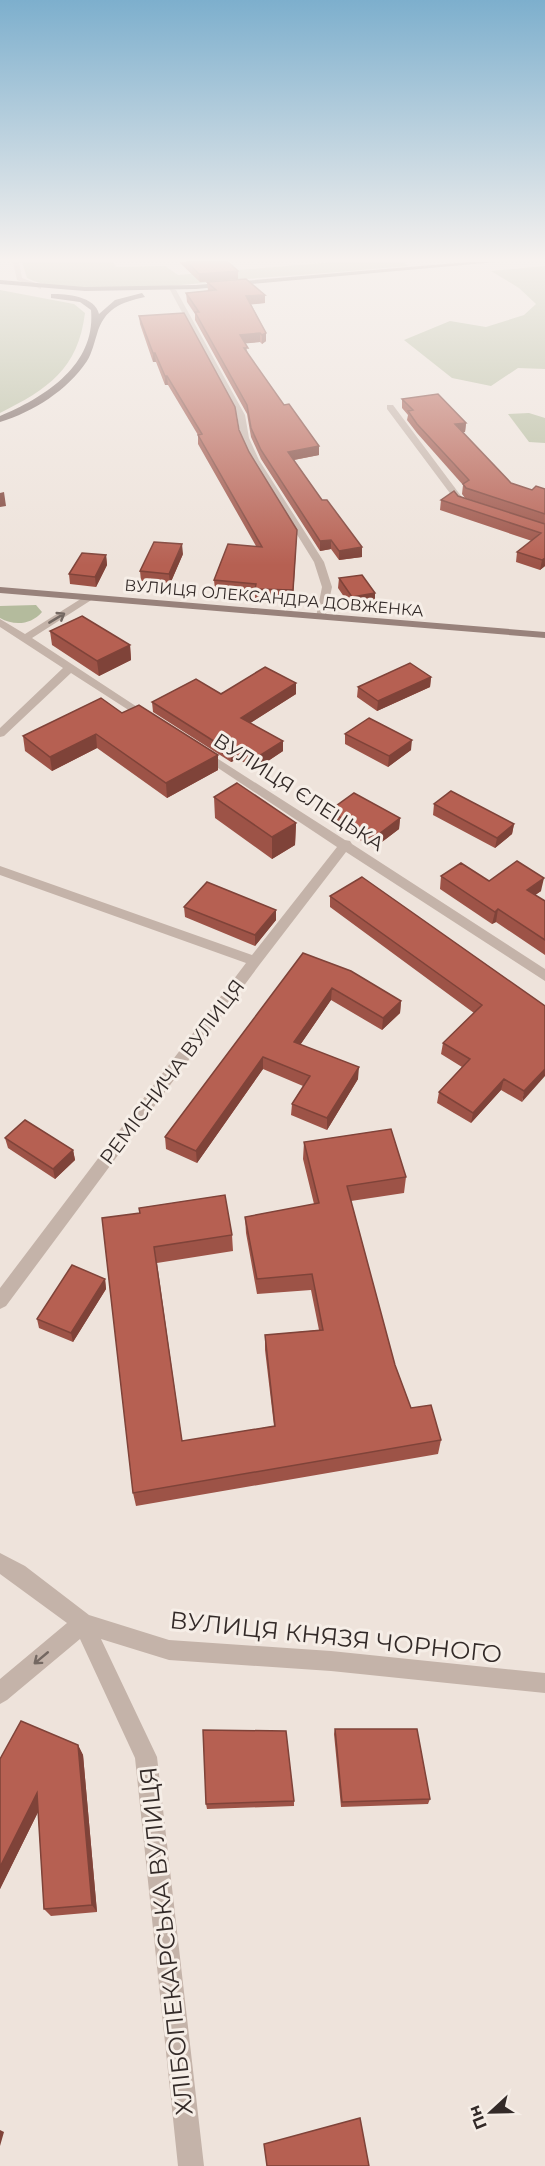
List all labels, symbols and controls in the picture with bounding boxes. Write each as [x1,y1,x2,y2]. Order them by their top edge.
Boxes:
street label: ВУЛИЦЯ ОЛЕКСАНДРА ДОВЖЕНКА [124,575,424,621]
one-way arrow [48,612,65,624]
street label: ВУЛИЦЯ ЄЛЕЦЬКА [209,728,389,856]
street label: РЕМІСНИЧА ВУЛИЦЯ [95,975,249,1169]
street label: ВУЛИЦЯ КНЯЗЯ ЧОРНОГО [168,1605,504,1669]
one-way arrow [34,1651,49,1665]
street label: ХЛІБОПЕКАРСЬКА ВУЛИЦЯ [133,1765,199,2117]
north arrow [461,2082,521,2142]
text: Пн [464,2103,491,2132]

